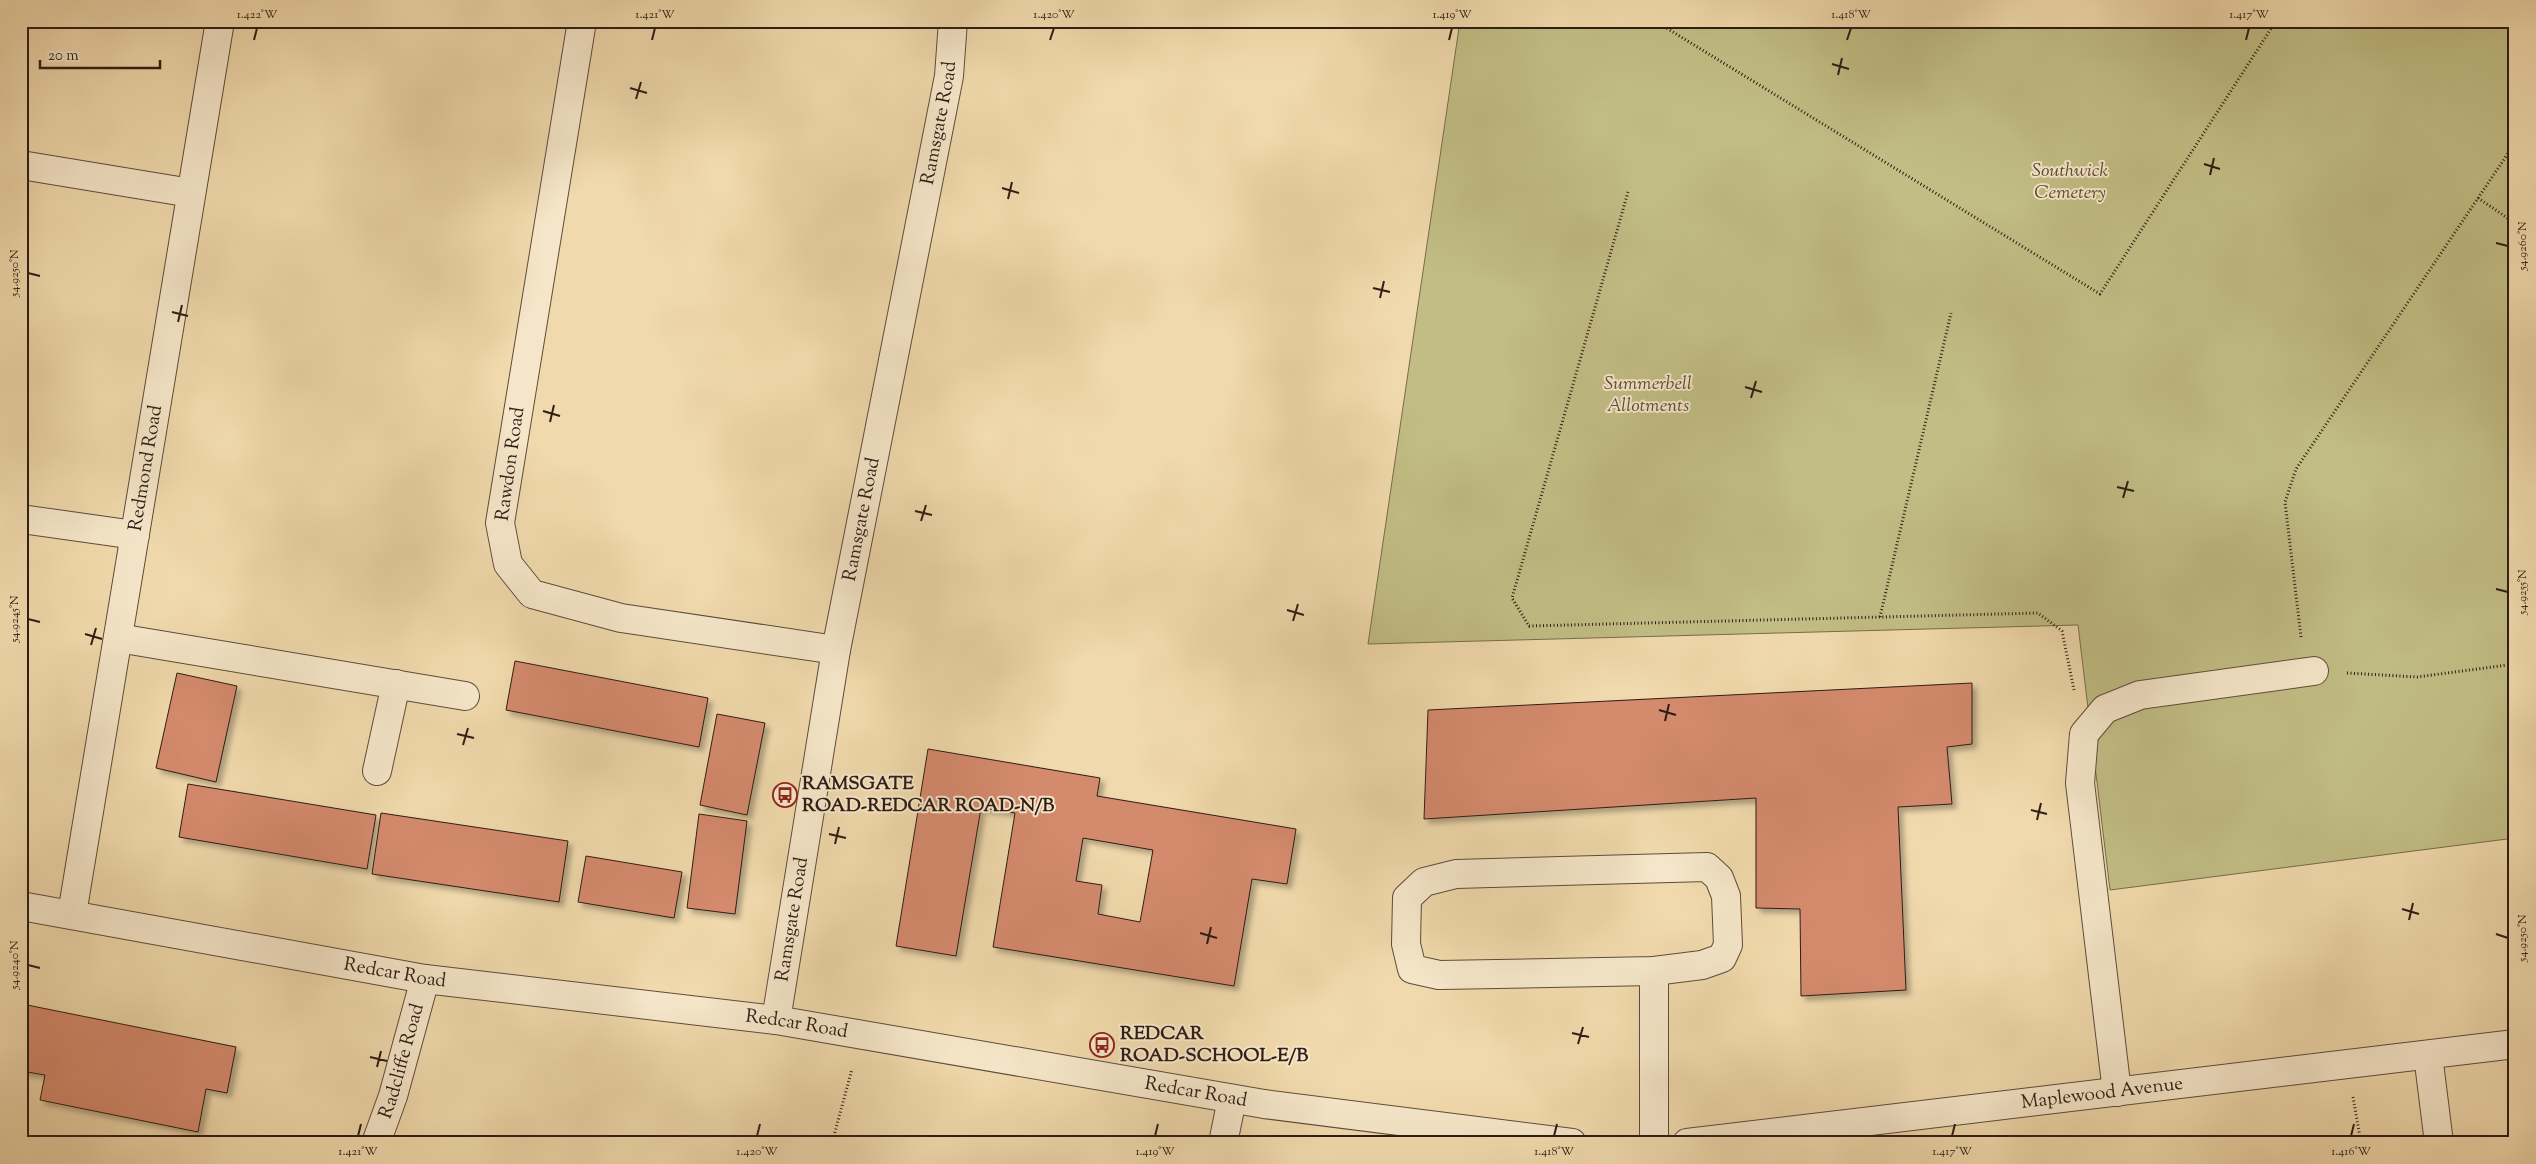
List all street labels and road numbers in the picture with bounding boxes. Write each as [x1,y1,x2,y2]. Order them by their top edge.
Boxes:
street label: Ramsgate Road [914,60,964,187]
street label: Redmond Road [122,403,170,533]
street label: Rawdon Road [490,405,532,523]
street label: Ramsgate Road [836,455,887,584]
street label: Ramsgate Road [769,855,816,983]
street label: Redcar Road [342,951,448,995]
street label: Radcliffe Road [372,1000,431,1123]
street label: Redcar Road [744,1003,850,1046]
street label: Redcar Road [1143,1070,1249,1114]
street label: Maplewood Avenue [2020,1070,2185,1116]

